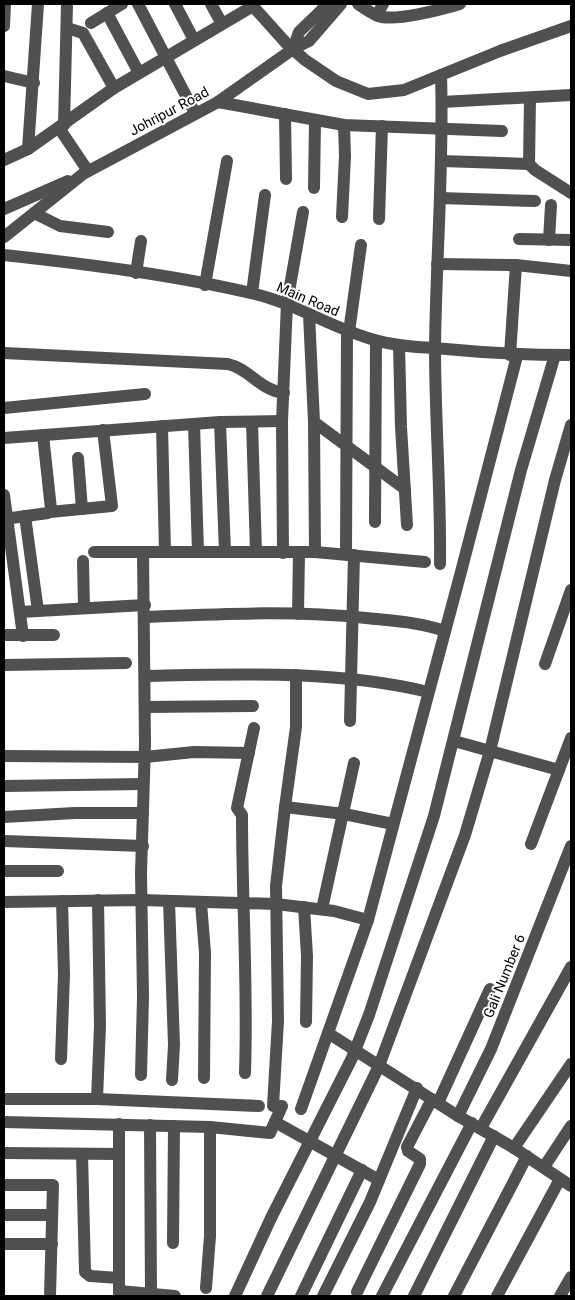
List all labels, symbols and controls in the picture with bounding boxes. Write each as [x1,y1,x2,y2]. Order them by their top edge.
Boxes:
street label: Johripur Road [127,83,211,139]
street label: Main Road [274,279,342,319]
street label: Gali Number 6 [480,932,528,1020]

